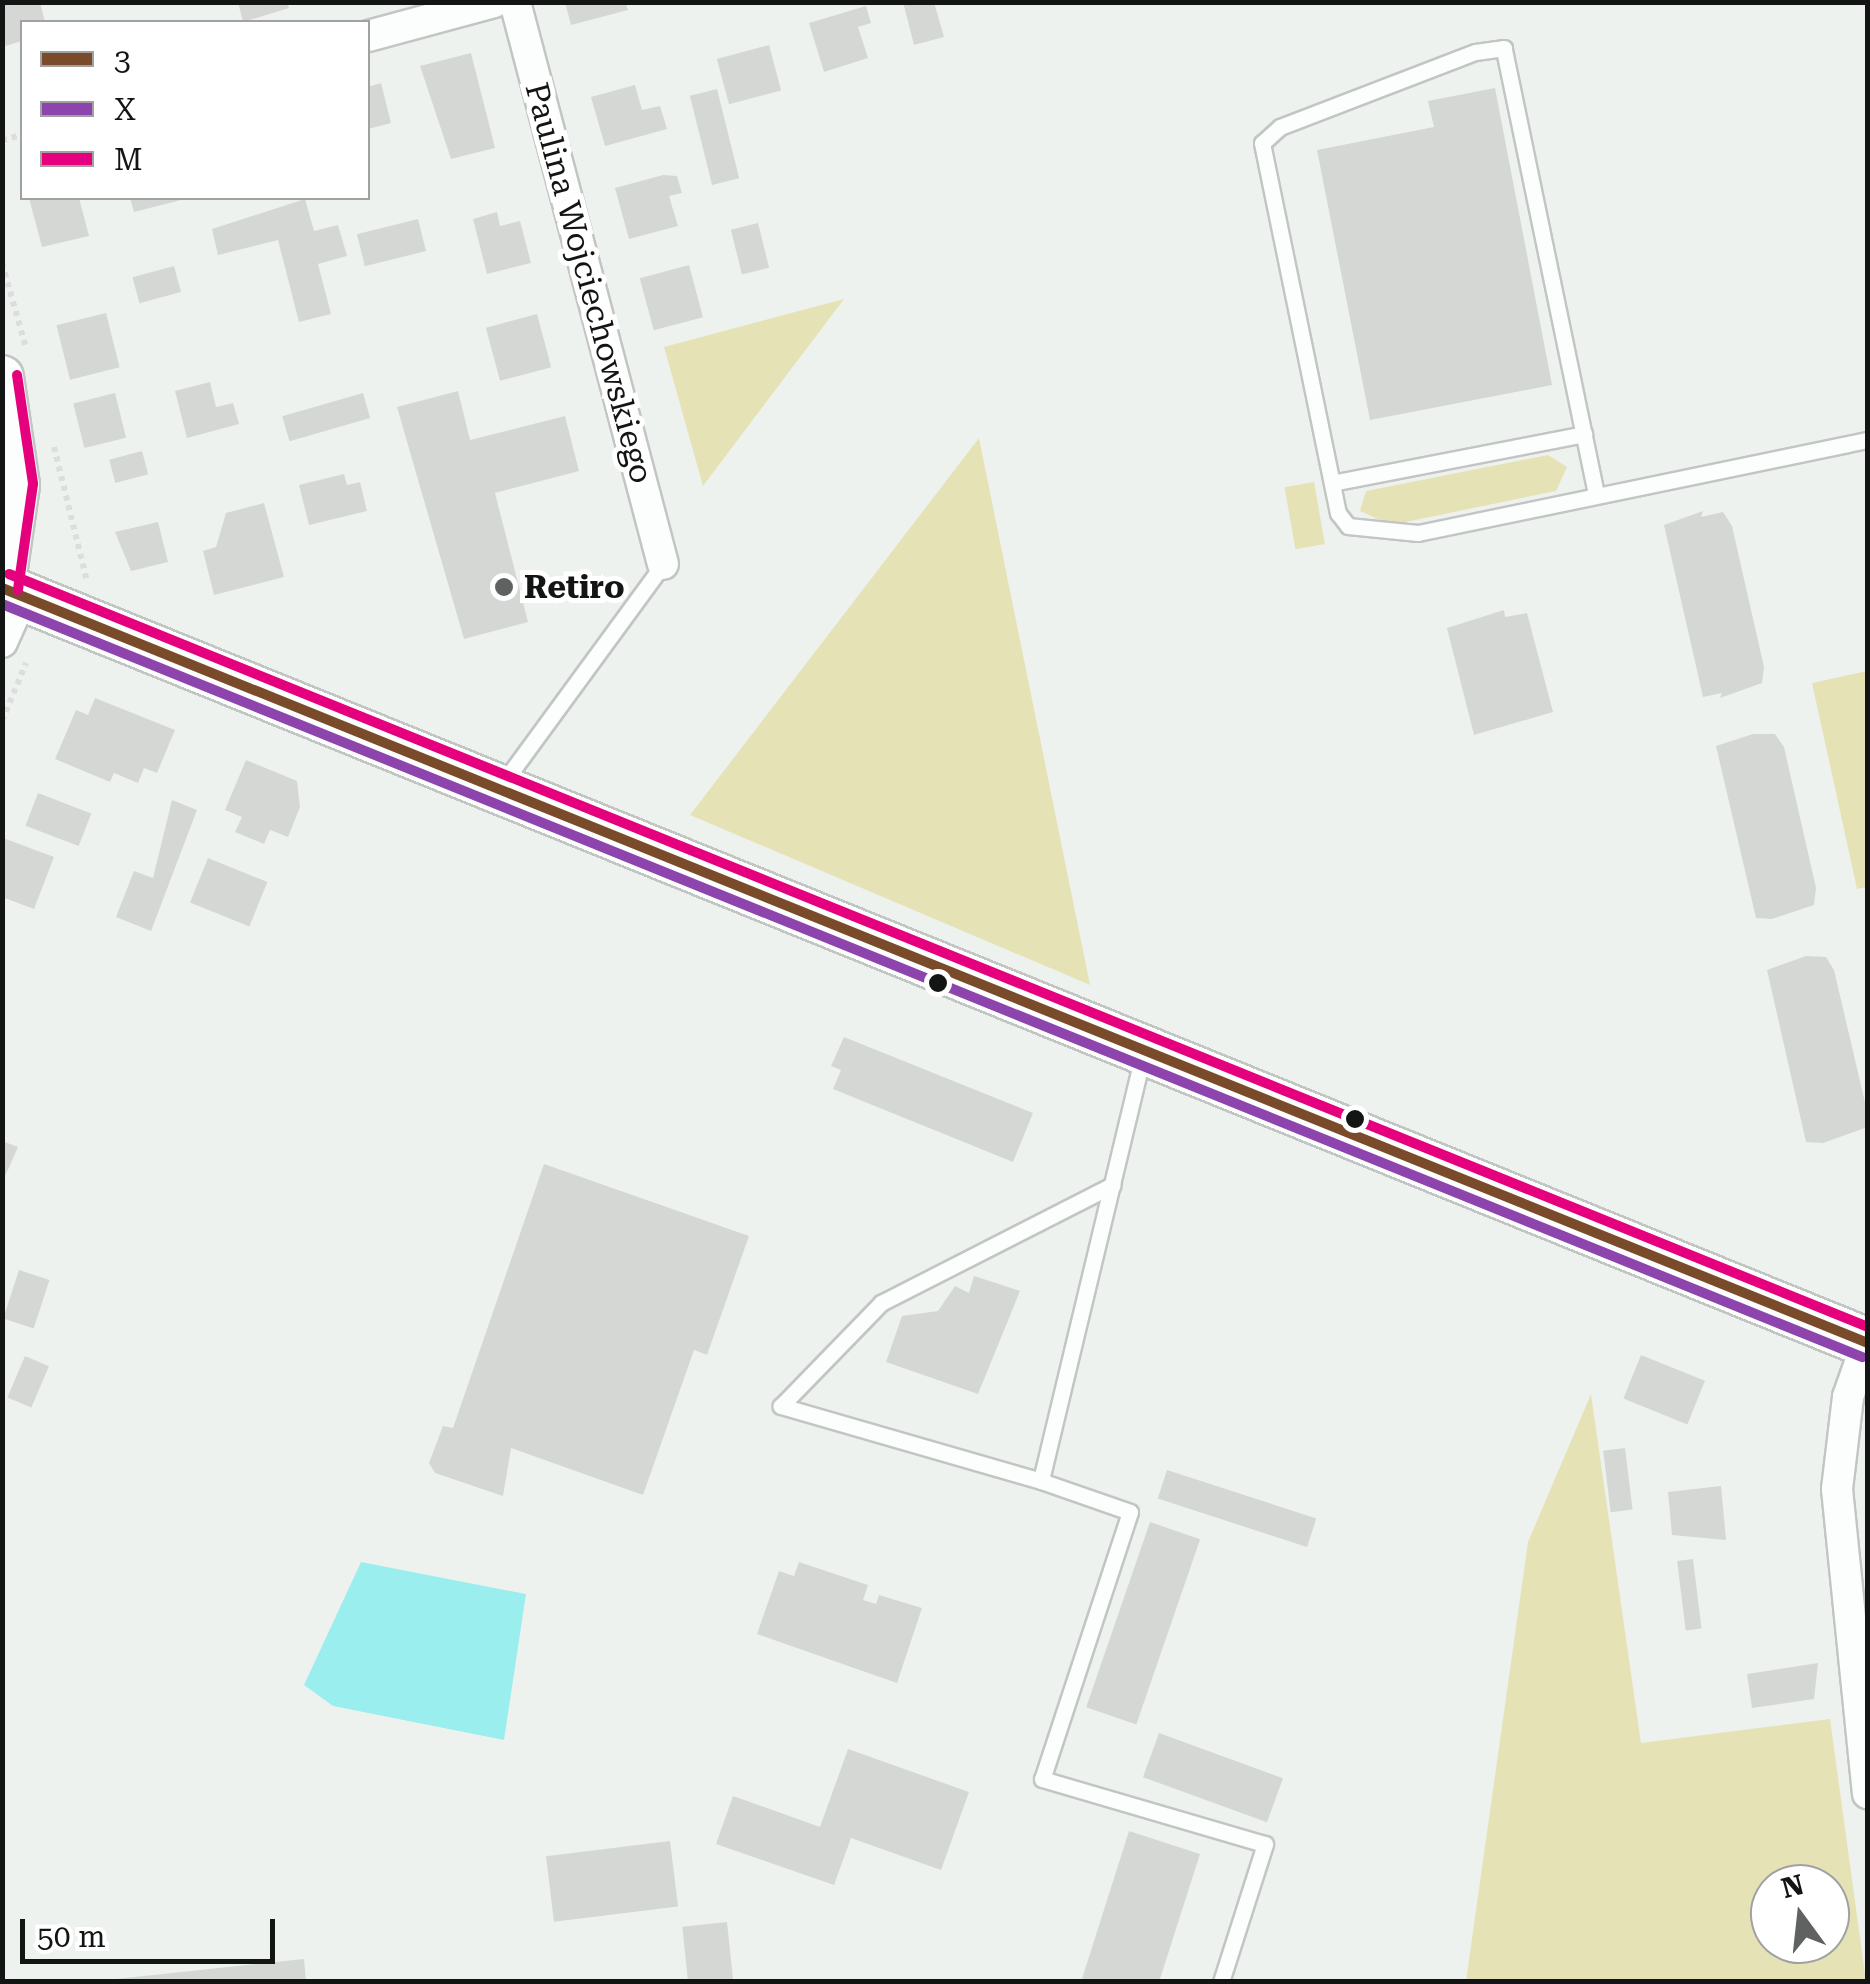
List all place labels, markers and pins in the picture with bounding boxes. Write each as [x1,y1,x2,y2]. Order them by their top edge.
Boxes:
place label: Retiro [524,568,625,606]
marker: Retiro [493,576,515,598]
unlabelled marker [928,973,948,993]
unlabelled marker [1345,1109,1365,1129]

